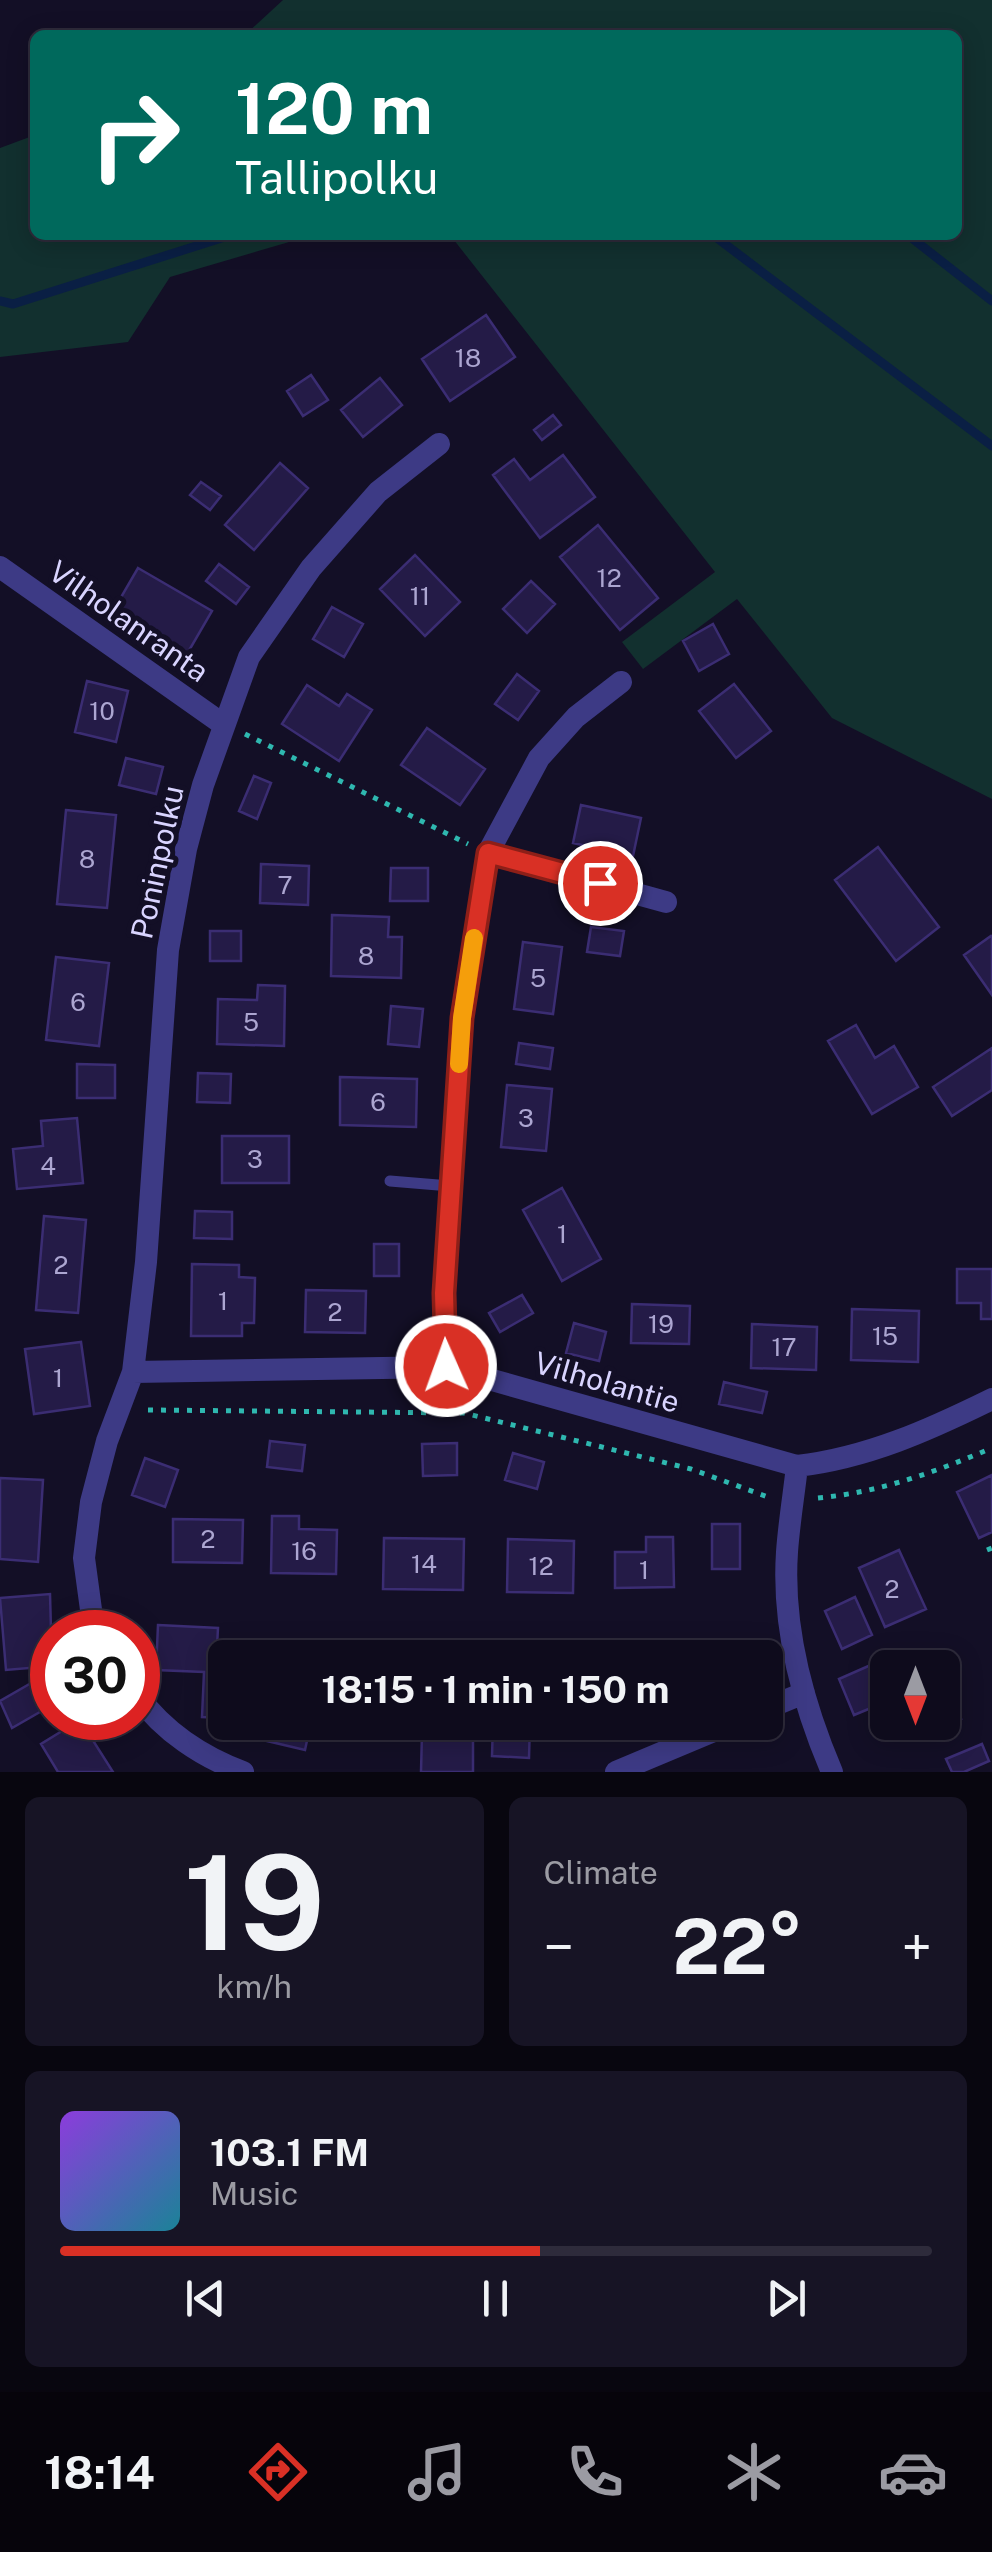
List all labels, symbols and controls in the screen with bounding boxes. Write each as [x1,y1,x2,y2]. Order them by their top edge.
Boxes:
text: 120 m [235,67,433,150]
icon: right [70,70,200,200]
text: Tallipolku [235,151,438,204]
house number: 18 [455,343,481,373]
street label: Vilholanranta [42,553,216,689]
house number: 12 [596,563,622,593]
house number: 11 [410,581,430,611]
house number: 10 [89,696,115,726]
street label: Poninpolku [123,782,191,942]
pin [558,841,643,926]
house number: 8 [79,844,95,874]
icon: arrive [573,856,628,911]
house number: 7 [277,870,293,900]
house number: 8 [358,941,374,971]
house number: 5 [530,963,546,993]
house number: 6 [70,987,86,1017]
house number: 5 [243,1007,259,1037]
house number: 6 [370,1087,386,1117]
house number: 3 [518,1103,534,1133]
house number: 3 [247,1144,263,1174]
house number: 4 [40,1151,56,1181]
house number: 1 [557,1219,567,1249]
house number: 2 [54,1250,68,1280]
house number: 1 [218,1286,228,1316]
house number: 2 [328,1297,342,1327]
house number: 19 [648,1309,674,1339]
position arrow [394,1314,498,1418]
house number: 15 [872,1321,898,1351]
house number: 17 [771,1332,797,1362]
street label: Vilholantie [530,1344,684,1420]
house number: 1 [53,1363,63,1393]
house number: 2 [201,1524,215,1554]
house number: 16 [291,1536,317,1566]
house number: 14 [411,1549,437,1579]
house number: 12 [528,1551,554,1581]
house number: 1 [639,1555,649,1585]
house number: 2 [885,1574,899,1604]
speed limit sign: 30 [30,1610,160,1740]
north arrow [870,1650,960,1740]
map controls [870,1650,960,1740]
text: 18:15 · 1 min · 150 m [321,1667,670,1712]
text: 19 [184,1827,325,1979]
text: Climate [544,1854,658,1891]
text: 22° [672,1903,803,1991]
text: − [544,1915,574,1979]
text: + [902,1915,932,1979]
text: km/h [217,1968,292,2005]
text: 103.1 FM [210,2130,369,2175]
text: Music [210,2175,298,2212]
icon: previous [178,2271,233,2326]
icon: pause [468,2271,523,2326]
icon: next [759,2271,814,2326]
icon: directions [243,2437,313,2507]
icon: music [402,2437,472,2507]
icon: phone [560,2437,630,2507]
icon: climate [719,2437,789,2507]
icon: car [878,2437,948,2507]
text: 18:14 [44,2446,155,2499]

